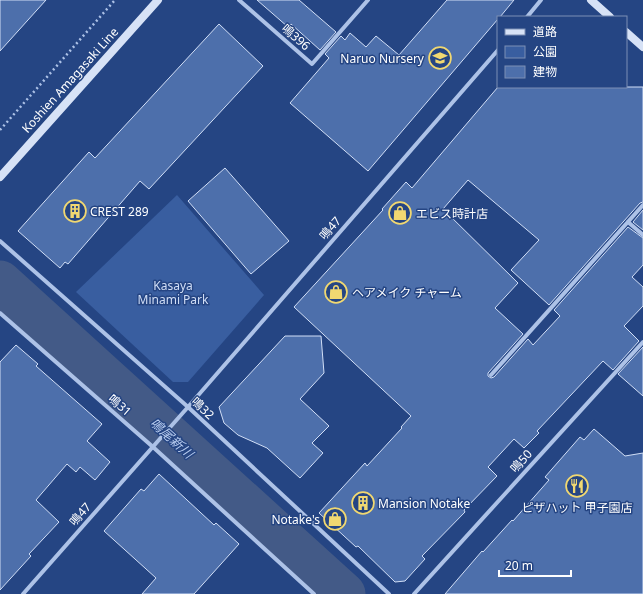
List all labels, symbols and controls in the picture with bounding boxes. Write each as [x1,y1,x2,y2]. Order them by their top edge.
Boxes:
legend [497,16,627,88]
street label: 鳴396 [278,20,314,54]
street label: Koshien Amagasaki Line [18,23,122,136]
text: 道路 [533,23,557,40]
text: 公園 [533,43,557,60]
school or university icon: Naruo Nursery [427,45,453,71]
place label: Naruo Nursery [340,50,425,67]
text: 建物 [533,63,557,80]
building icon: CREST 289 [62,198,88,224]
shop icon: エビス時計店 [387,200,413,226]
place label: CREST 289 [90,203,149,220]
place label: エビス時計店 [416,205,488,222]
street label: 鳴47 [315,213,345,243]
park label: Kasaya Minami Park [138,277,209,308]
shop icon: ヘアメイク チャーム [323,279,349,305]
place label: ヘアメイク チャーム [352,284,462,301]
street label: 鳴31 [105,390,135,420]
street label: 鳴32 [188,393,218,423]
water label: 鳴尾新川 [147,414,199,463]
street label: 鳴50 [506,446,536,476]
restaurant icon: ピザハット 甲子園店 [564,473,590,499]
building icon: Mansion Notake [350,490,376,516]
place label: Mansion Notake [378,495,471,512]
street label: 鳴47 [65,499,95,529]
place label: ピザハット 甲子園店 [521,499,633,516]
shop icon: Notake's [322,506,348,532]
place label: Notake's [271,511,320,528]
scale bar [499,552,571,578]
text: 20 m [505,557,533,574]

